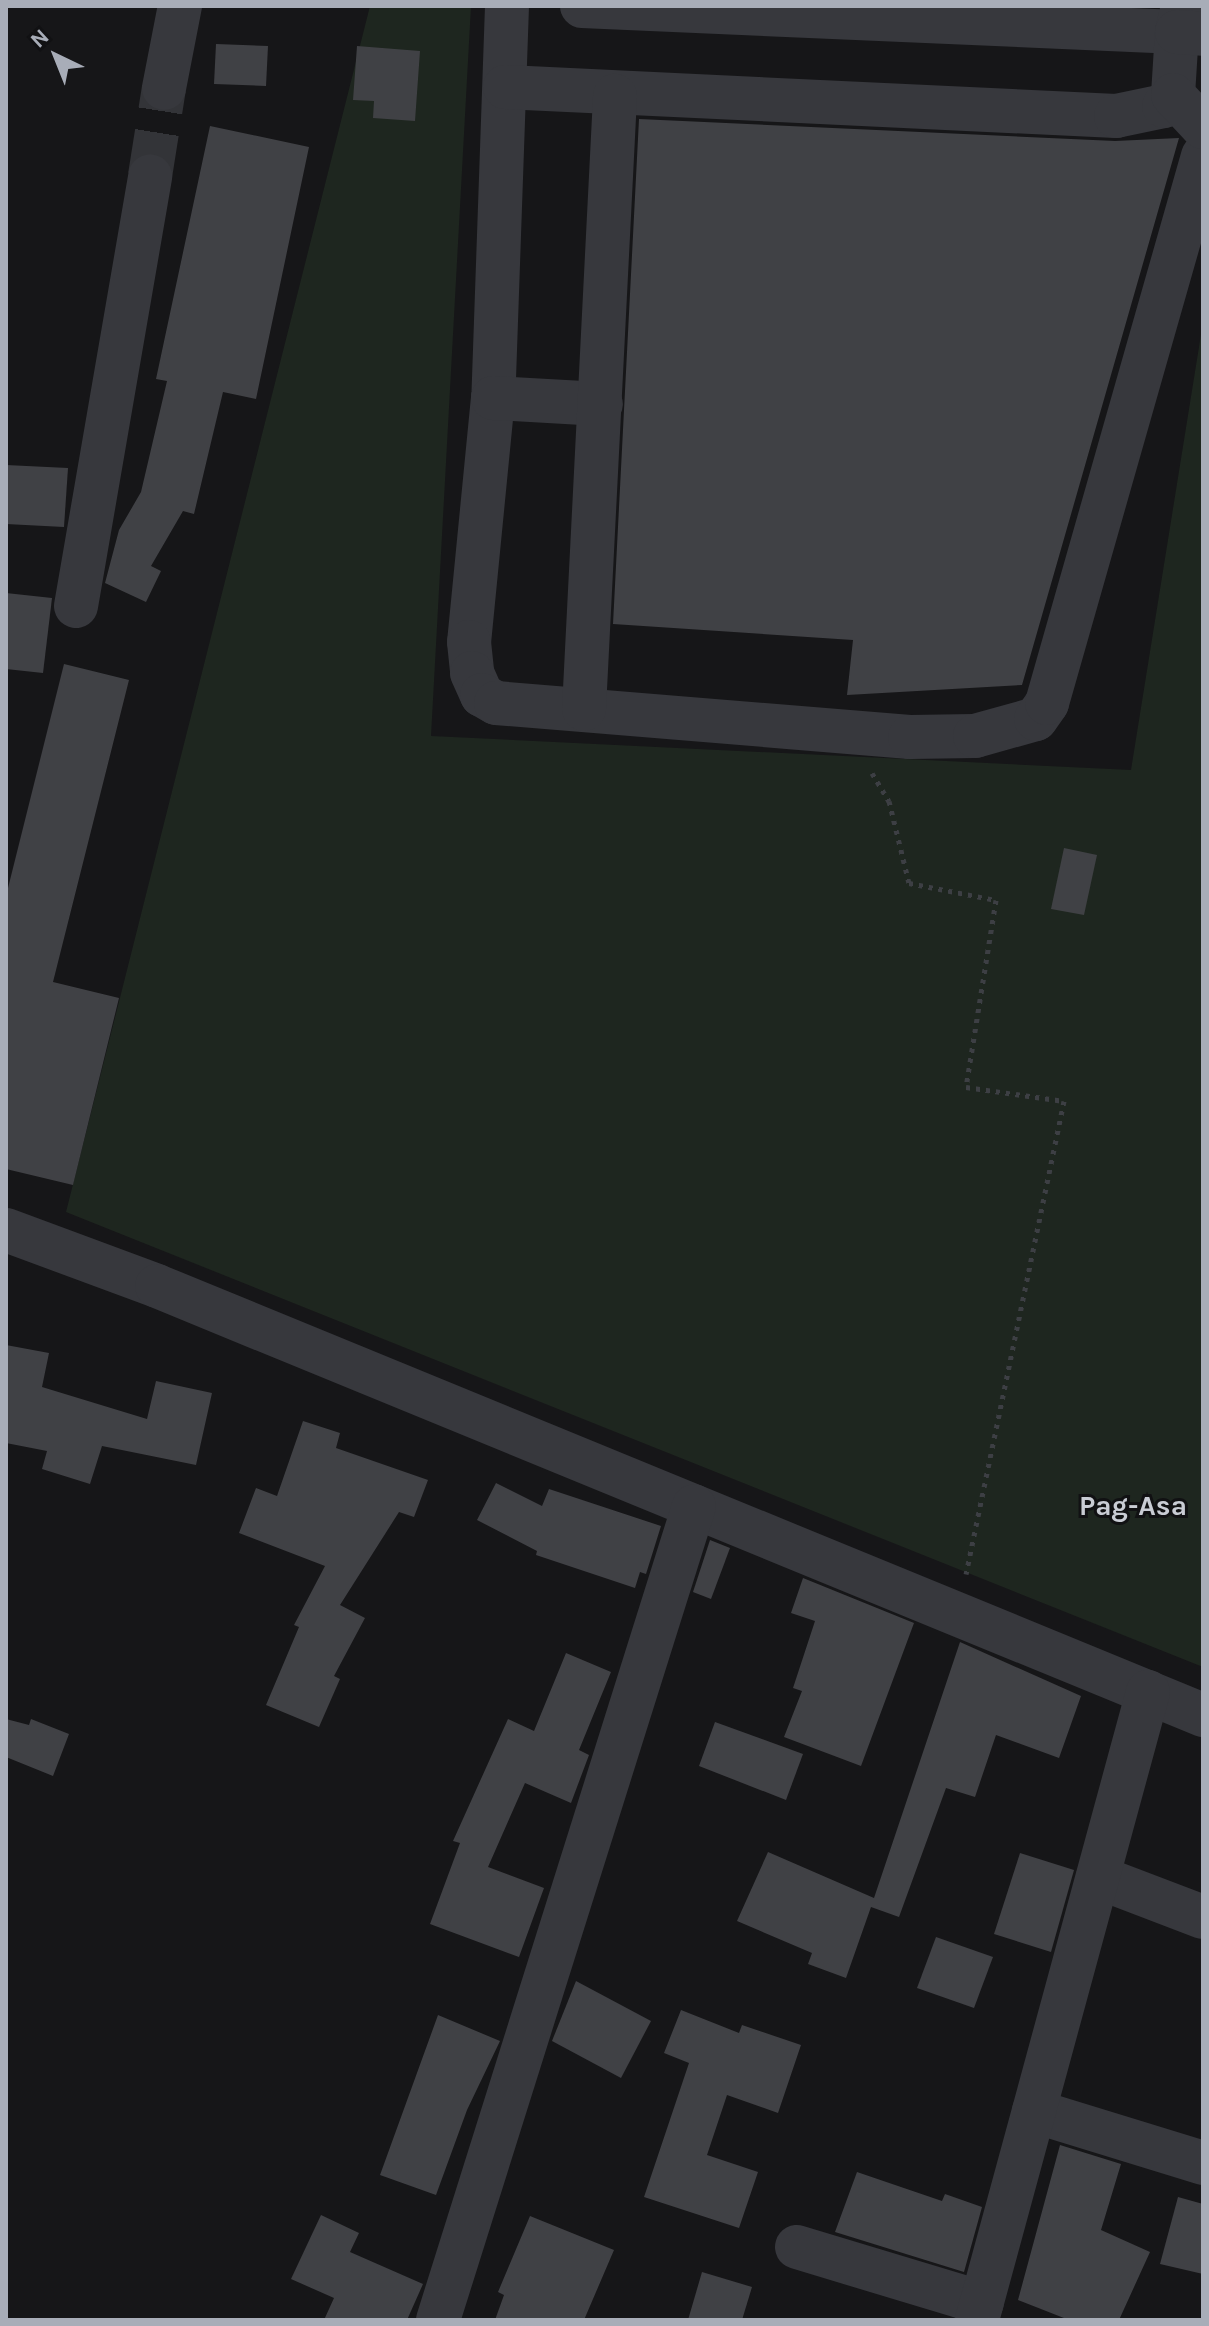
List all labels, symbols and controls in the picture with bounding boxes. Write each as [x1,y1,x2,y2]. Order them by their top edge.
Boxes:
north arrow [16,16,96,96]
text: N [25,24,54,53]
district label: Pag-Asa [1079,1489,1187,1523]

